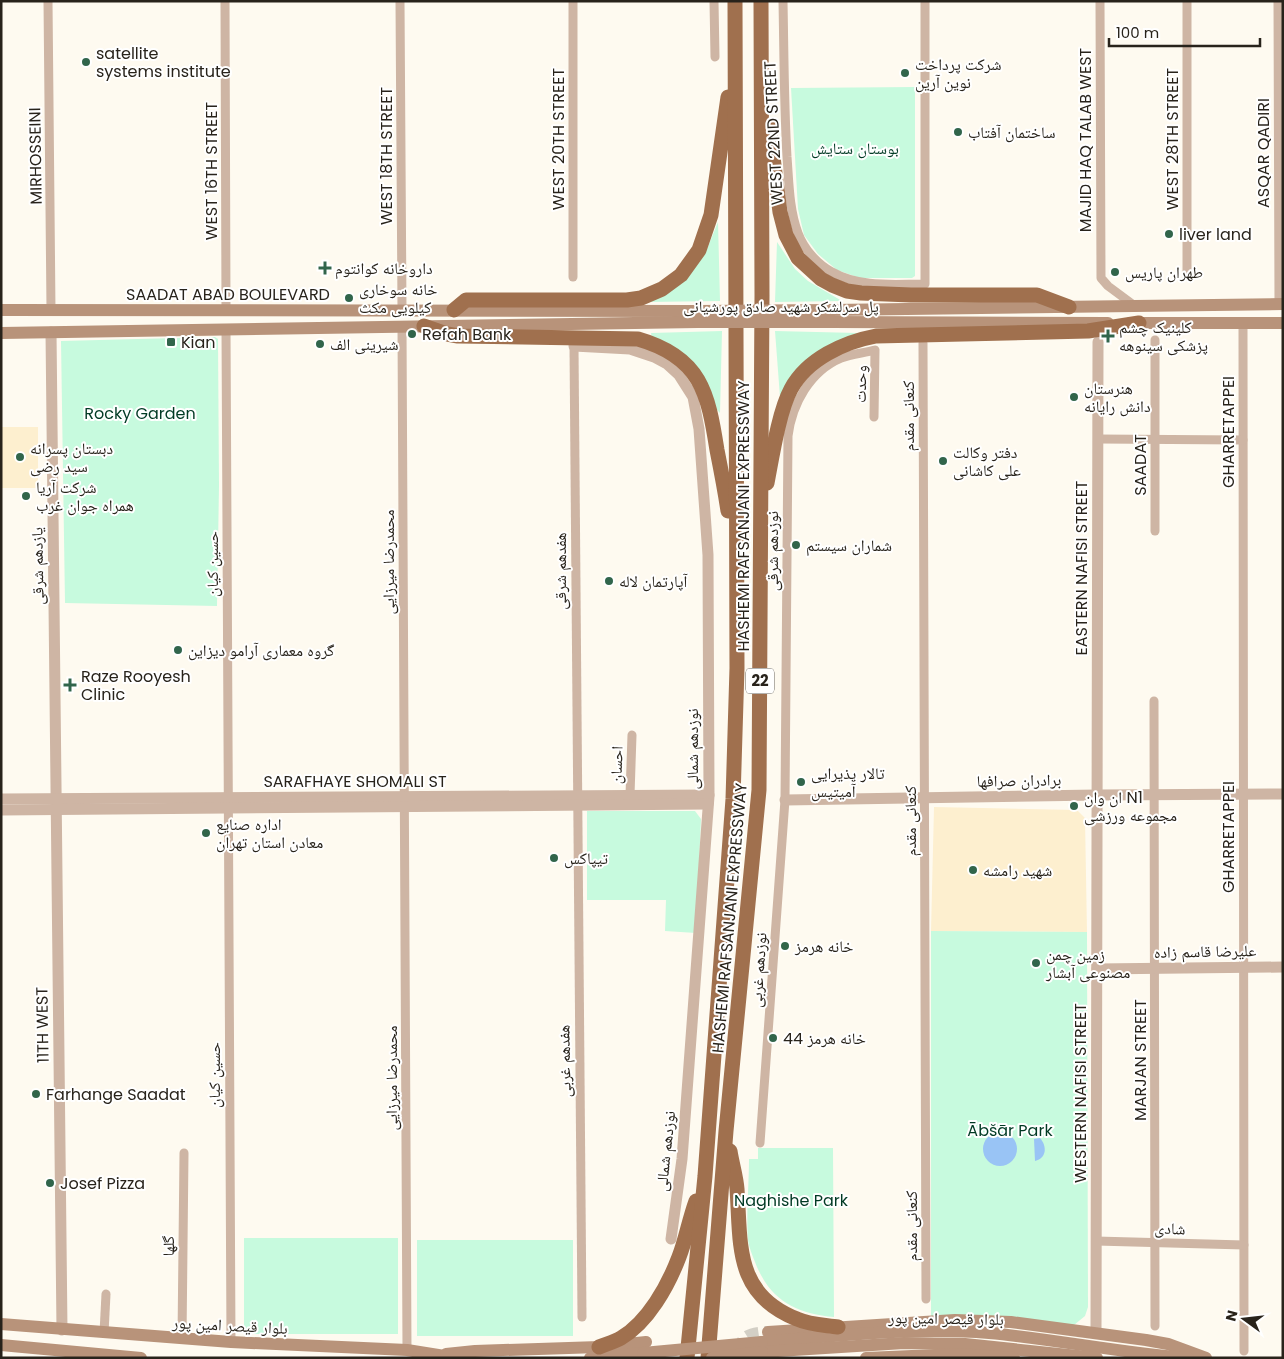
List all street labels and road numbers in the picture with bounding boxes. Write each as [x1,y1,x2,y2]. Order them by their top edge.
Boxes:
street label: MAJID HAQ TALAB WEST [1074,47,1097,232]
street label: WEST 22ND STREET [758,60,789,206]
street label: WEST 20TH STREET [547,68,570,210]
street label: WEST 28TH STREET [1161,68,1184,210]
street label: WEST 18TH STREET [375,87,398,225]
street label: ASQAR QADIRI [1252,98,1275,208]
street label: WEST 16TH STREET [200,102,223,240]
street label: MIRHOSSEINI [23,107,48,205]
street label: SAADAT ABAD BOULEVARD [126,283,330,306]
street label: پل سرلشکر شهید صادق پورشیانی [683,295,879,318]
street label: وحدت [849,365,872,403]
street label: GHARRETAPPEI [1217,376,1240,488]
street label: HASHEMI RAFSANJANI EXPRESSWAY [732,380,755,652]
street label: کنعانی مقدم [897,380,920,451]
street label: SAADAT [1129,434,1152,496]
street label: EASTERN NAFISI STREET [1070,480,1093,655]
street label: محمدرضا میرزایی [377,509,400,615]
street label: نوزدهم شرقی [761,511,784,591]
street label: یازدهم شرقی [25,527,50,605]
street label: حسین کیان [201,531,224,597]
street label: هفدهم شرقی [549,532,572,610]
road number: 22 [746,668,774,694]
street label: نوزدهم شمالی [681,708,704,790]
street label: احسان [604,746,629,784]
street label: برادران صرافها [976,768,1062,793]
street label: SARAFHAYE SHOMALI ST [263,770,447,793]
street label: HASHEMI RAFSANJANI EXPRESSWAY [706,781,753,1054]
street label: GHARRETAPPEI [1217,781,1240,893]
street label: کنعانی مقدم [899,785,922,856]
street label: نوزدهم غربی [744,932,773,1008]
street label: علیرضا قاسم زاده [1154,939,1256,964]
street label: 11TH WEST [30,986,55,1063]
street label: MARJAN STREET [1129,999,1152,1121]
street label: WESTERN NAFISI STREET [1069,1003,1092,1183]
street label: هفدهم غربی [552,1024,577,1098]
street label: محمدرضا میرزایی [380,1025,403,1131]
street label: حسین کیان [203,1042,226,1108]
street label: نوزدهم شمالی [650,1110,681,1193]
street label: کنعانی مقدم [900,1190,923,1261]
street label: شادی [1154,1216,1186,1241]
street label: گلها [157,1235,180,1257]
street label: بلوار قیصر امین پور [887,1306,1004,1331]
street label: بلوار قیصر امین پور [171,1311,288,1340]

